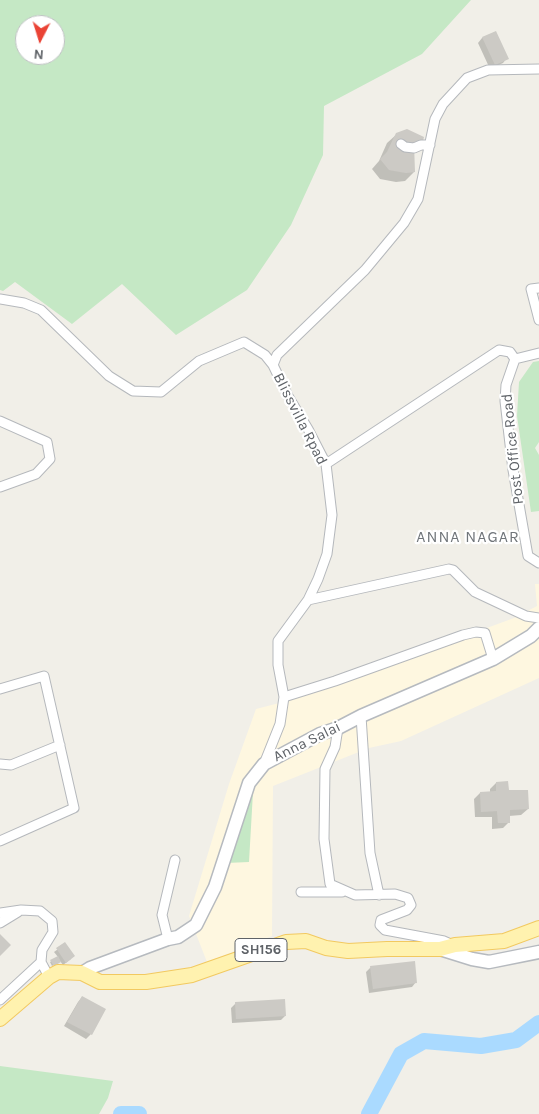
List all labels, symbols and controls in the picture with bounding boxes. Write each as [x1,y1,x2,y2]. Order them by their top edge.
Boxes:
north arrow [15,15,65,65]
text: N [33,46,44,63]
street label: Blissvilla Rpad [269,370,331,468]
street label: Post Office Road [498,393,528,505]
district label: ANNA NAGAR [415,527,521,547]
street label: Anna Salai [270,718,344,766]
road number: SH156 [235,938,287,962]

